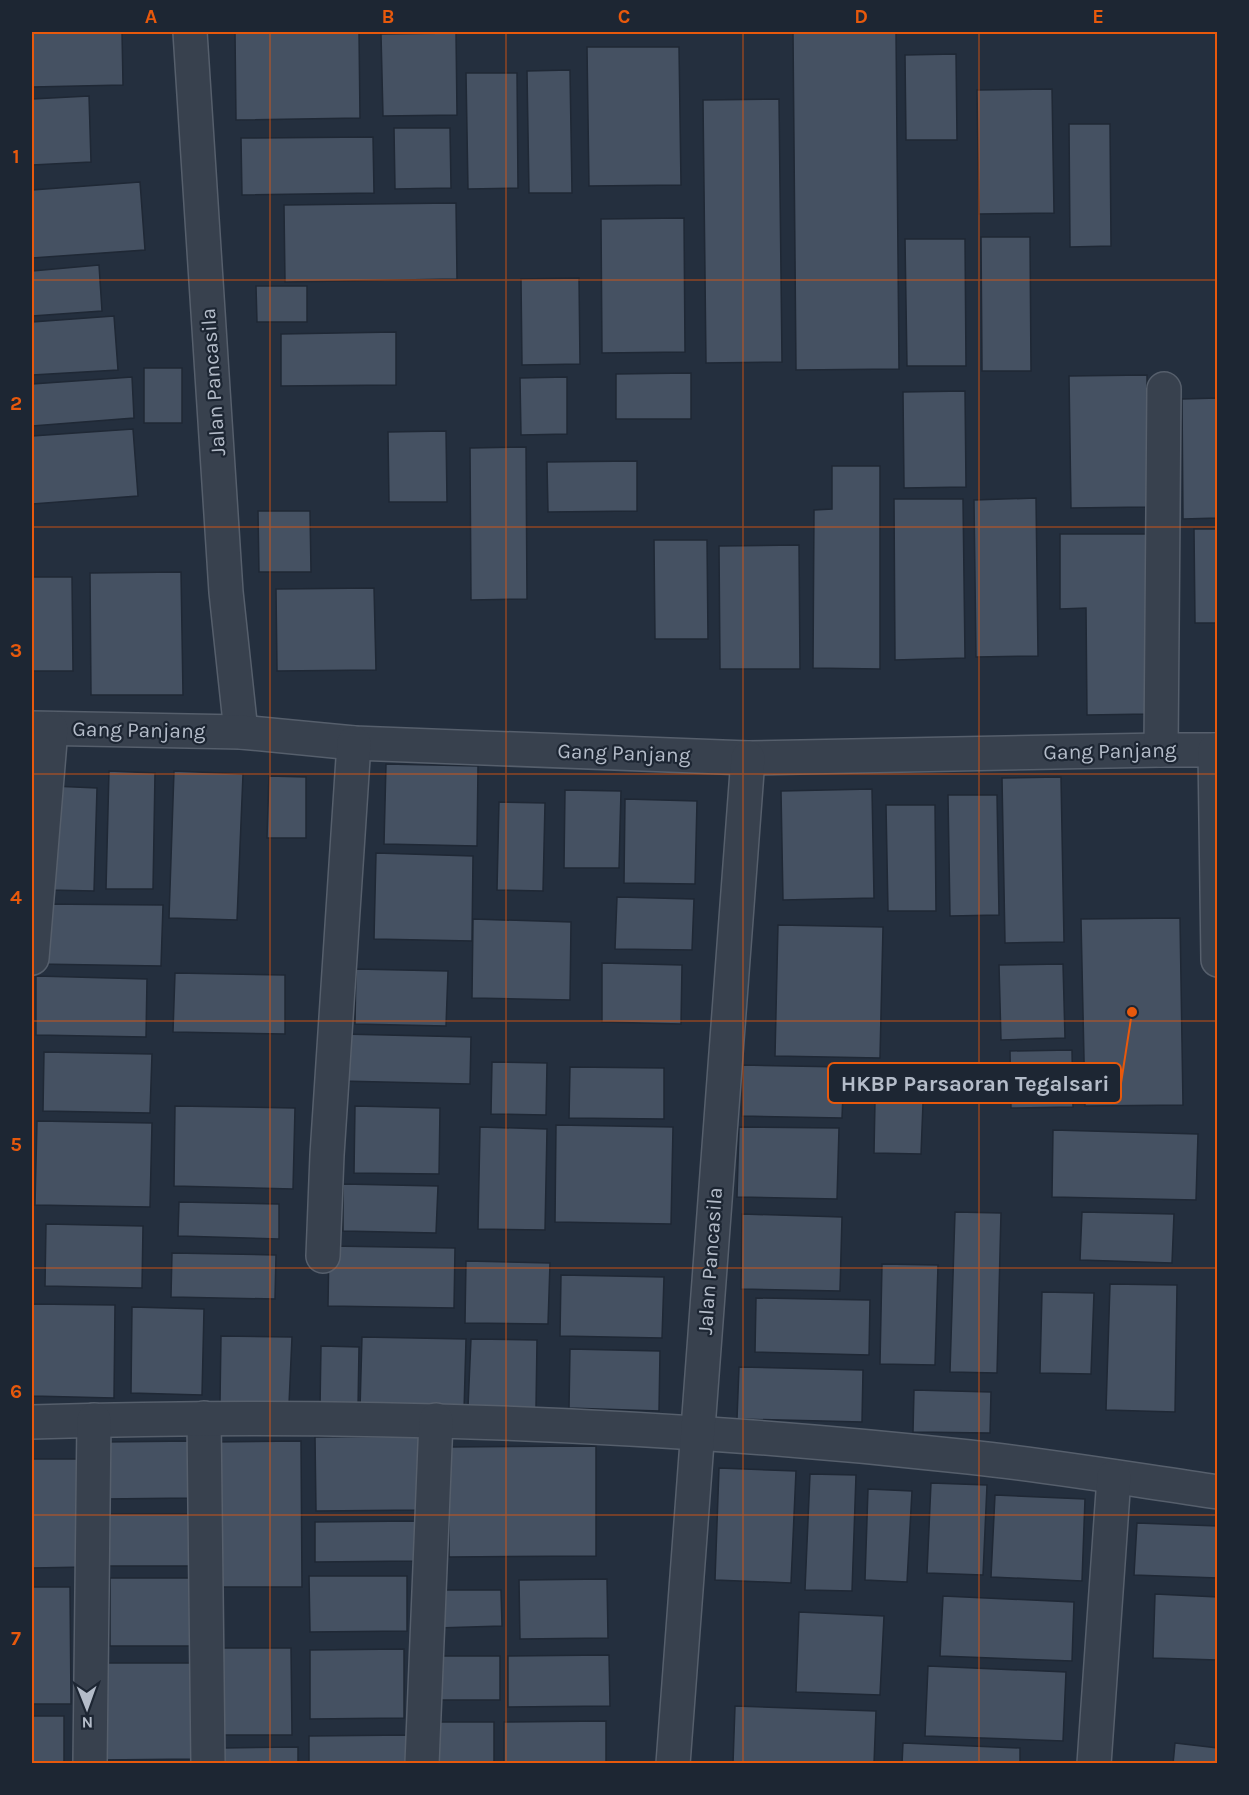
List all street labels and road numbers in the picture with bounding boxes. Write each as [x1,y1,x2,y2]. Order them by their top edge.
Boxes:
street label: Jalan Pancasila [196,307,230,457]
street label: Gang Panjang [72,717,206,743]
street label: Gang Panjang [1043,738,1177,764]
street label: Gang Panjang [557,739,691,767]
street label: Jalan Pancasila [693,1186,727,1336]

